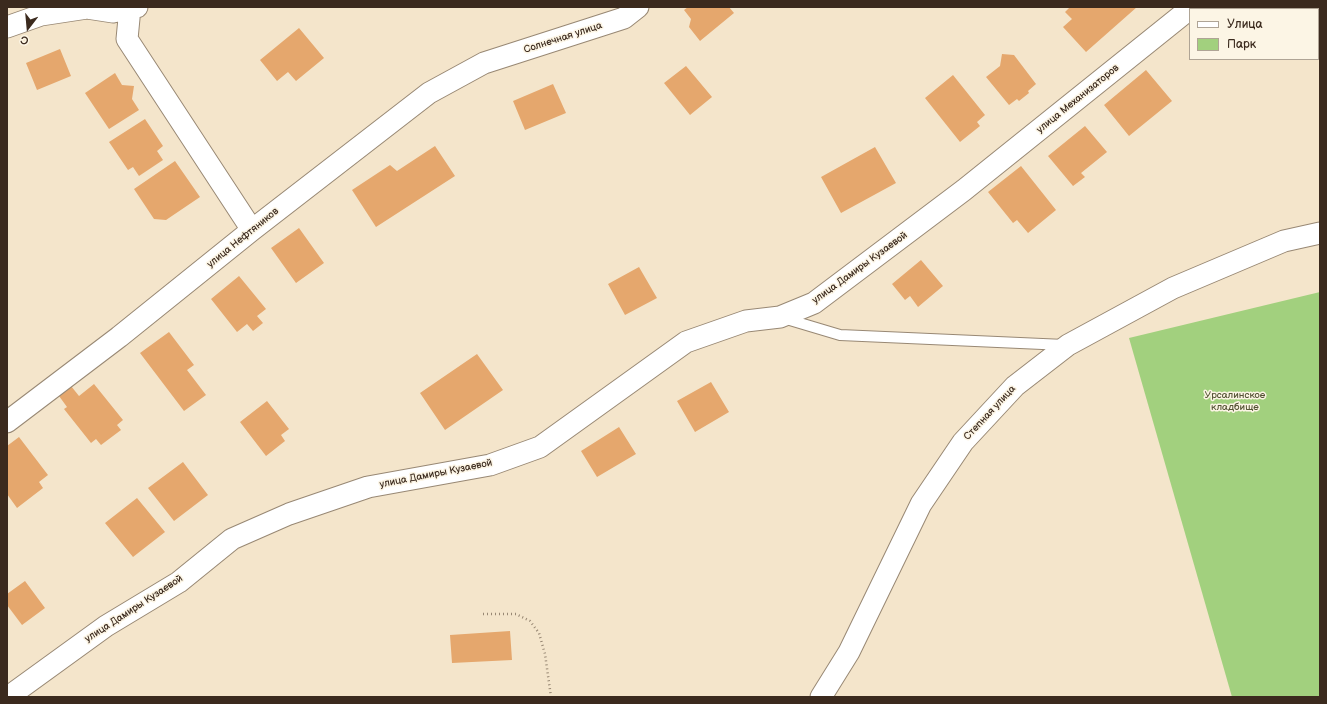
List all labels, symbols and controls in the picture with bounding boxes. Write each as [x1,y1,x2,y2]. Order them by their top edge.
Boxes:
north arrow [8,8,48,48]
legend [1189,8,1319,60]
text: Улица [1227,17,1263,32]
street label: Солнечная улица [522,20,604,56]
text: С [19,33,30,47]
text: Парк [1227,37,1256,52]
street label: улица Механизаторов [1034,62,1122,136]
street label: улица Нефтяников [205,205,281,271]
street label: улица Дамиры Кузаевой [810,229,910,307]
street label: Степная улица [962,383,1018,443]
park label: Урсалинское кладбище [1205,389,1265,412]
street label: улица Дамиры Кузаевой [379,457,493,491]
street label: улица Дамиры Кузаевой [83,573,185,645]

